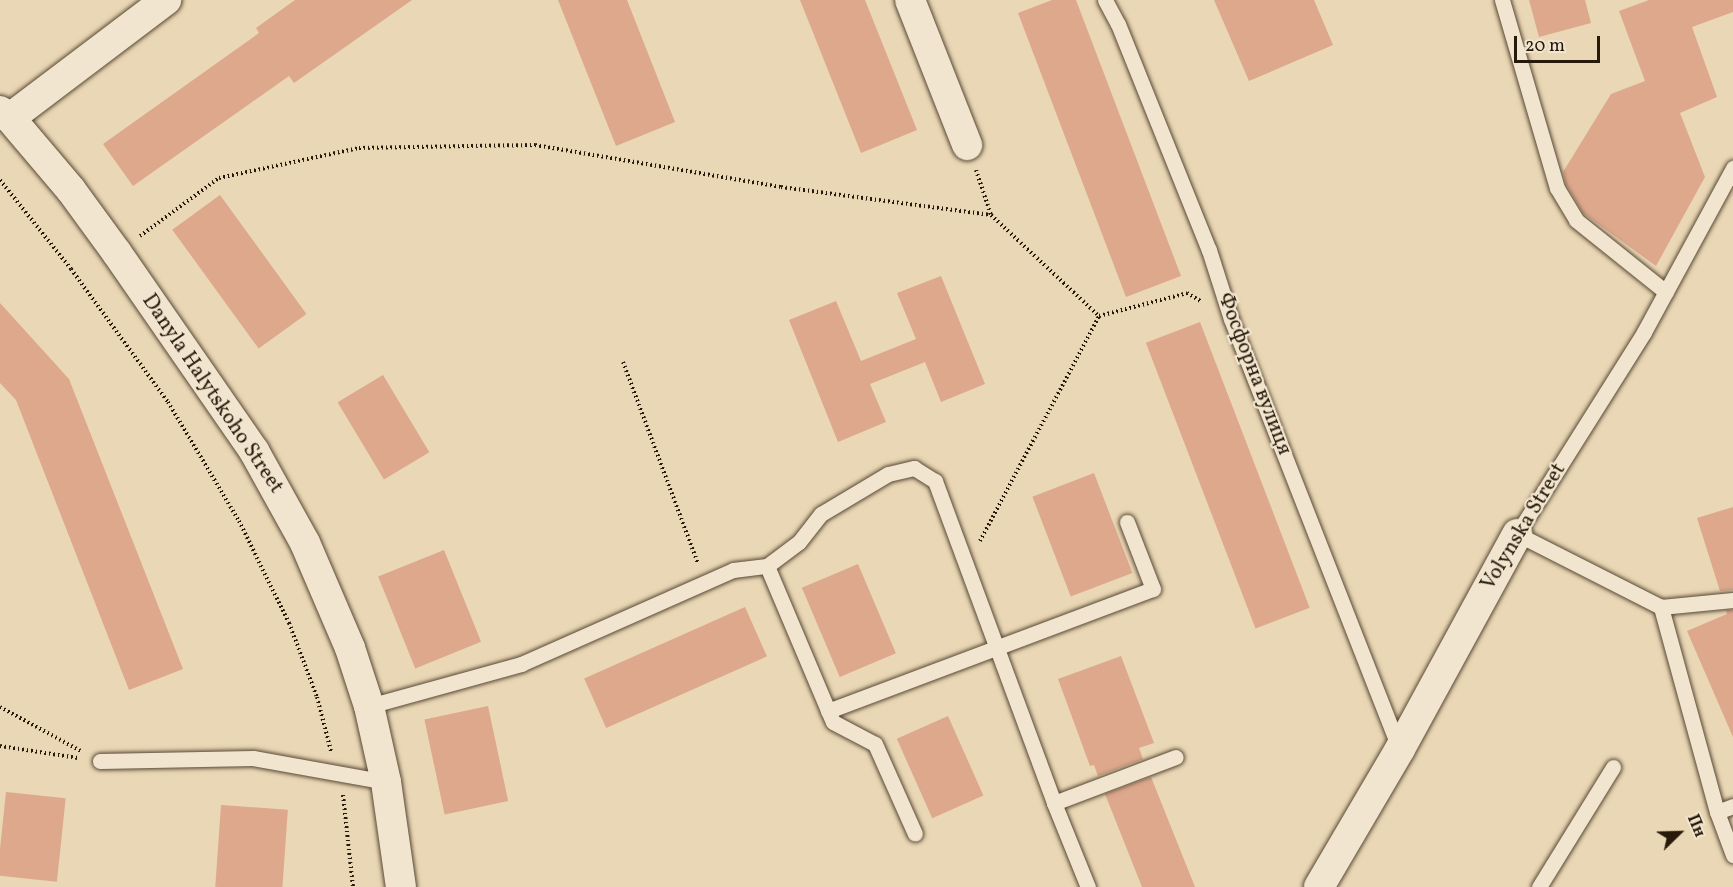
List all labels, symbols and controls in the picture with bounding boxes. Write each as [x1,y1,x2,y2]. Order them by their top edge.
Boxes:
scale bar [1517,24,1602,62]
text: 20 m [1525,34,1565,59]
street label: Фосфорна вулиця [1211,289,1297,459]
street label: Danyla Halytskoho Street [136,290,288,498]
street label: Volynska Street [1476,459,1572,595]
north arrow [1649,803,1709,863]
text: Пн [1681,811,1710,841]

